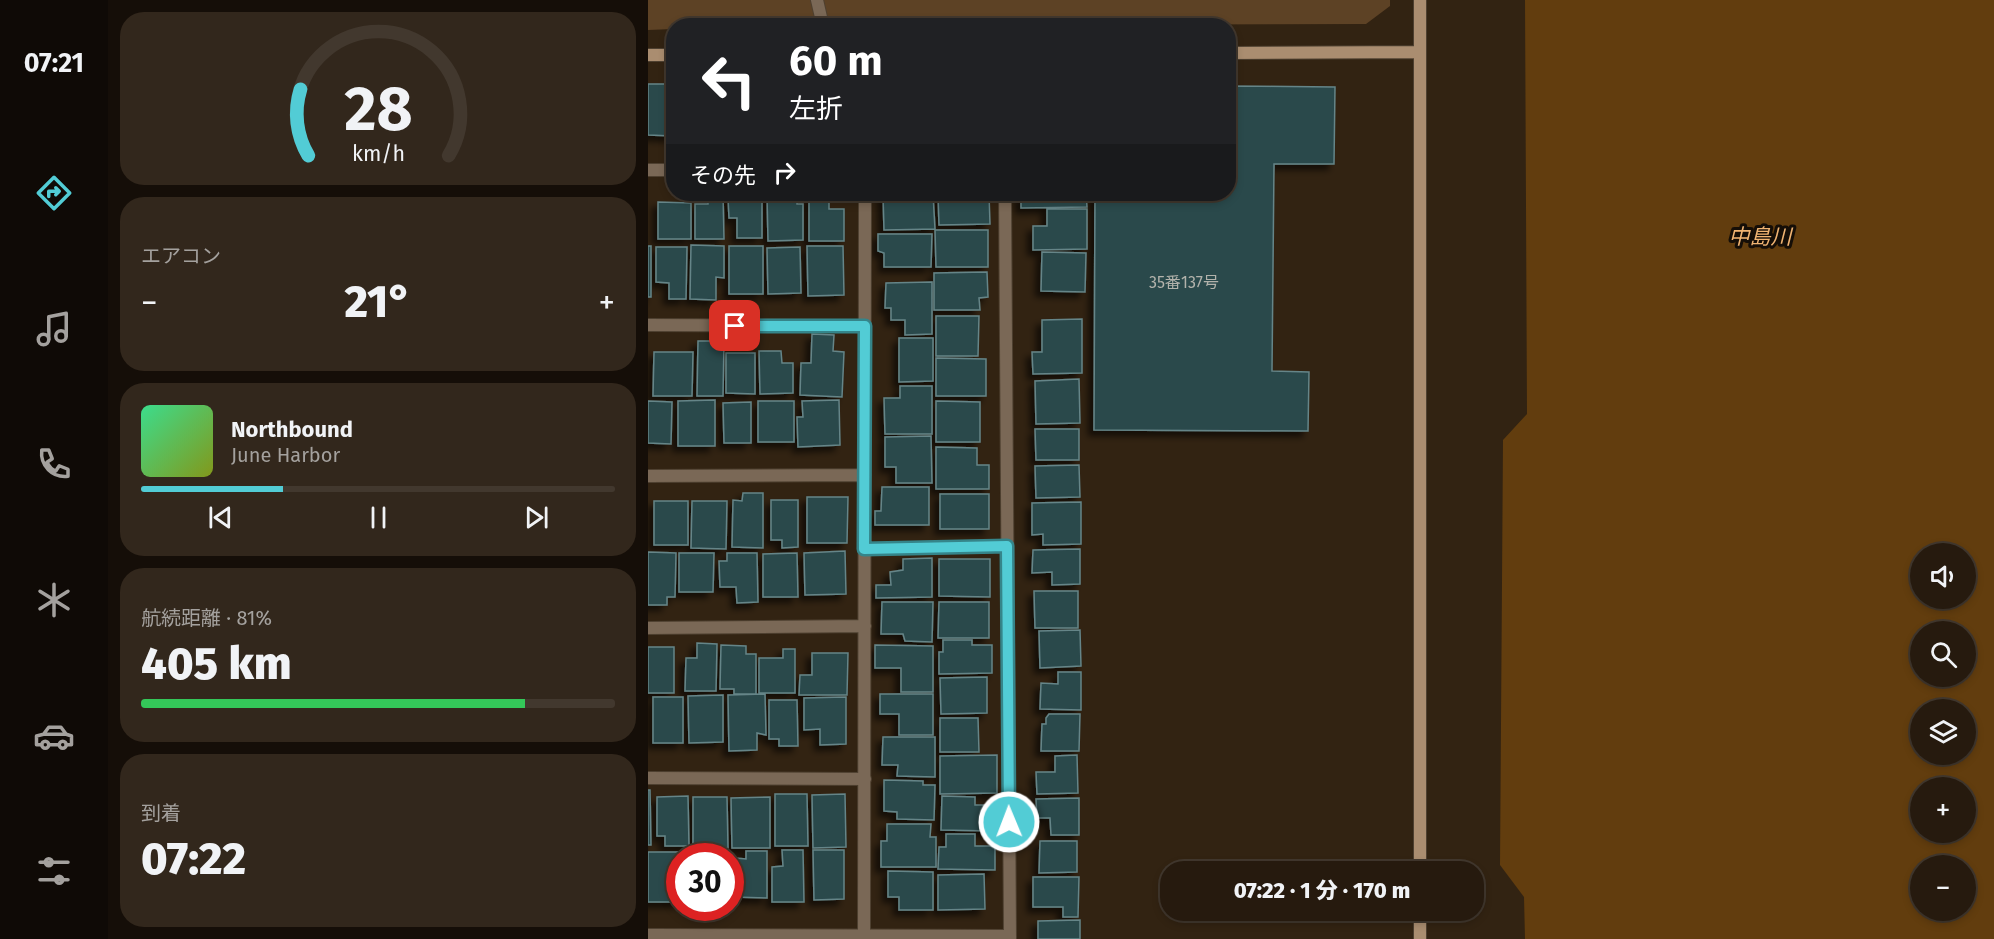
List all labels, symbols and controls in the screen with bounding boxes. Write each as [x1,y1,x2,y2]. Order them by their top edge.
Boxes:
text: 60 m [789,36,883,86]
icon: left [690,42,768,120]
text: 07:21 [24,47,84,79]
text: 28 [344,72,412,147]
text: 左折 [789,93,843,125]
text: km/h [351,141,405,167]
icon: right [768,156,801,189]
text: その先 [690,162,756,189]
icon: directions [33,172,75,214]
water label: 中島川 [1729,224,1793,250]
text: エアコン [141,244,221,268]
house number: 35番137号 [1149,273,1219,292]
text: 21° [344,275,412,329]
text: − [141,283,158,323]
text: + [599,283,615,323]
pin [709,300,760,351]
icon: music [33,308,75,350]
icon: arrive [718,309,751,342]
text: Northbound [231,416,353,443]
icon: phone [33,443,75,485]
text: June Harbor [231,443,340,467]
icon: previous [204,501,237,534]
icon: pause [362,501,395,534]
icon: next [520,501,553,534]
map controls [1910,543,1976,921]
button: sound [1910,543,1976,609]
icon: climate [33,579,75,621]
text: 航続距離 · 81% [141,606,272,630]
button: search [1910,621,1976,687]
text: 405 km [141,637,292,691]
button: layers [1910,699,1976,765]
icon: car [33,715,75,757]
button: + [1910,777,1976,843]
position arrow [977,790,1041,854]
text: 到着 [141,801,181,825]
text: 07:22 [141,832,246,886]
speed limit sign: 30 [666,843,744,921]
icon: filters [33,850,75,892]
button: − [1910,855,1976,921]
text: 07:22 · 1 分 · 170 m [1234,877,1410,904]

